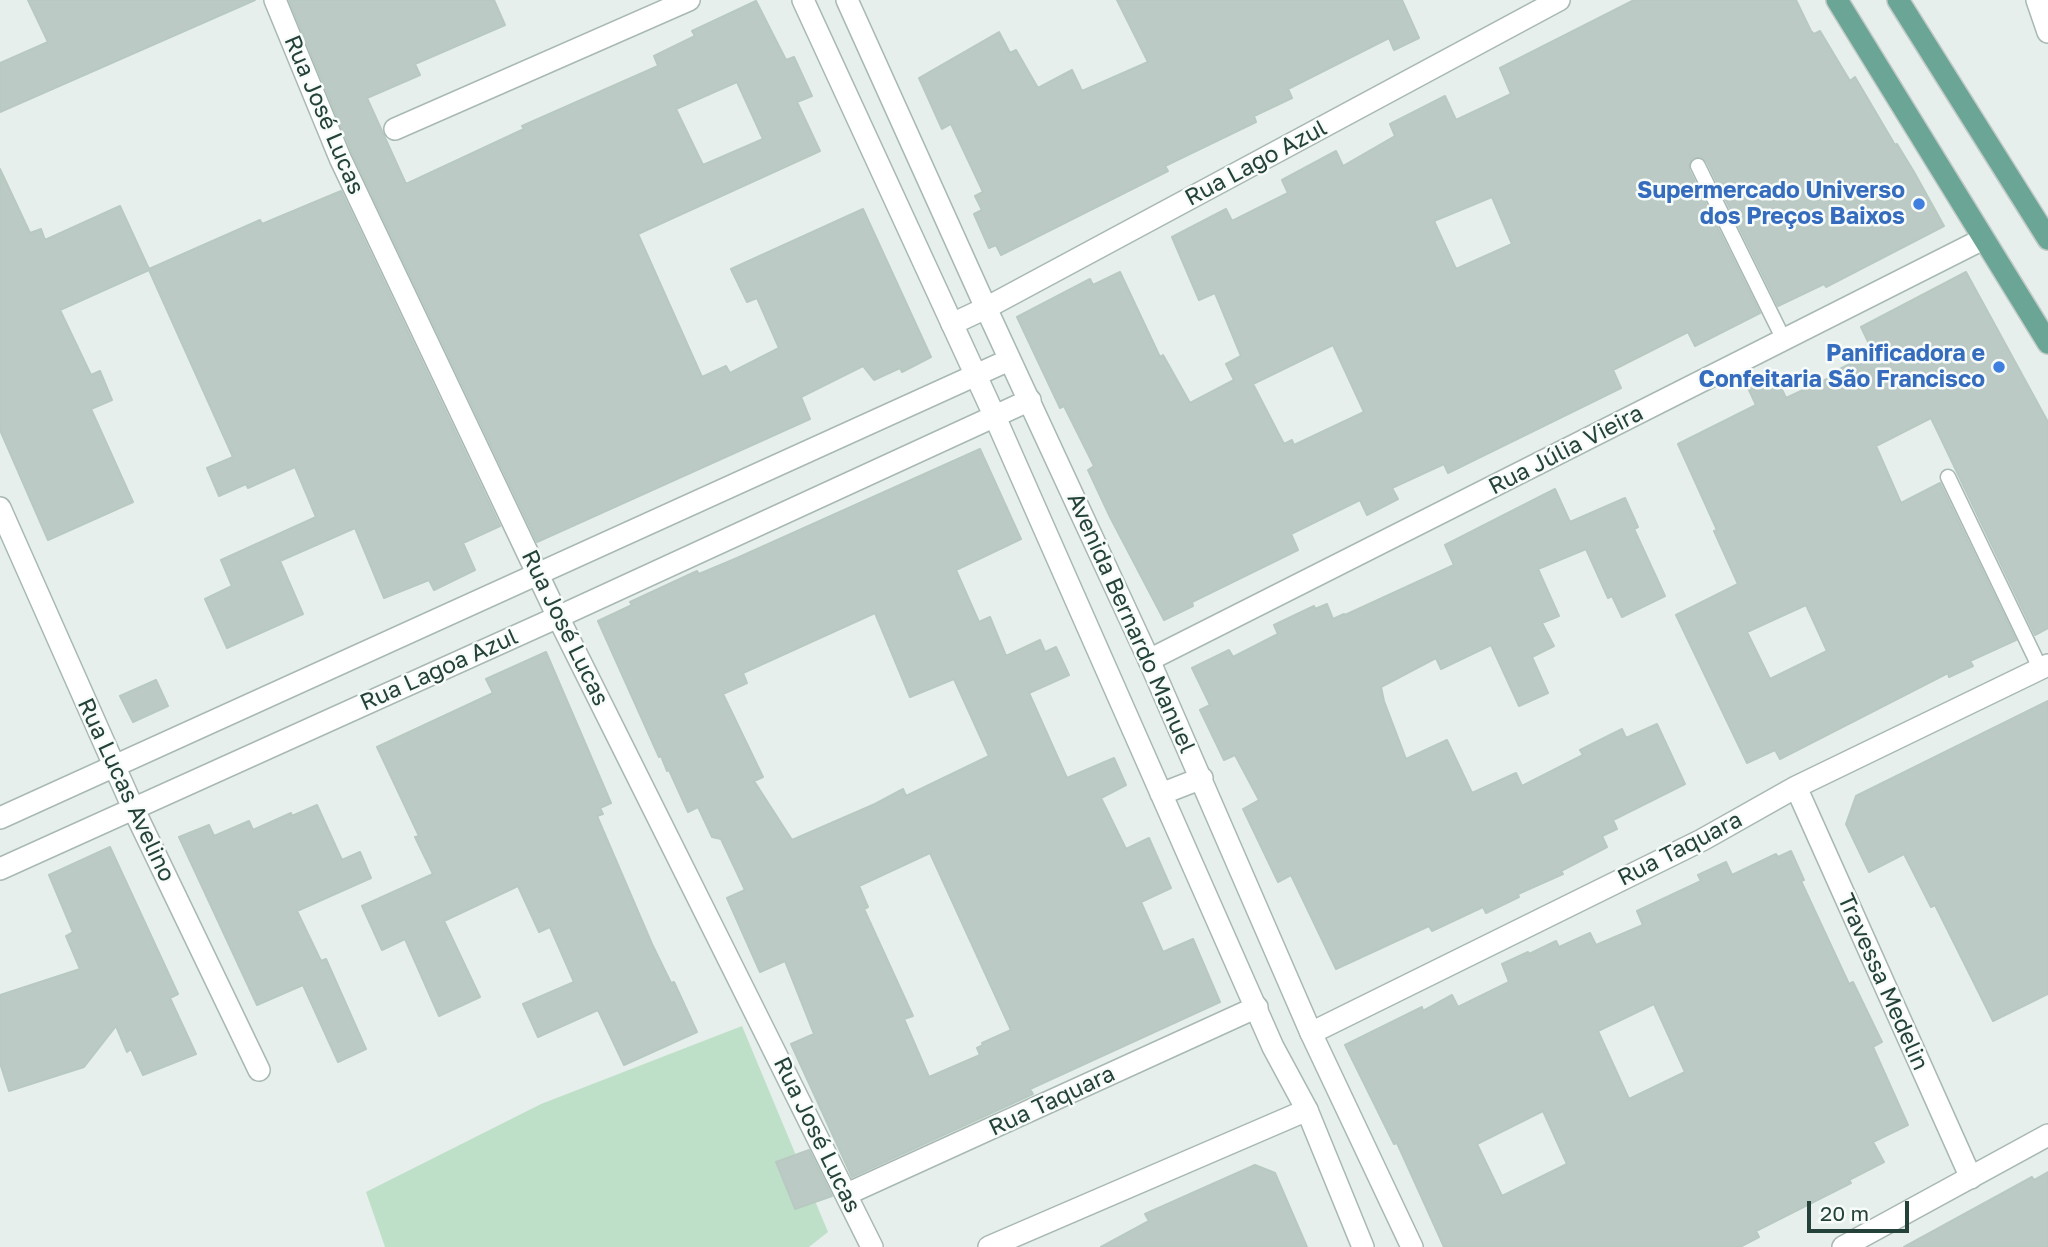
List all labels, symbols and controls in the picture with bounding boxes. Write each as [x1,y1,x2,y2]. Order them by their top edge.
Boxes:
street label: Rua José Lucas [278,31,370,199]
street label: Rua Lago Azul [1180,114,1332,212]
place label: Supermercado Universo dos Preços Baixos [1637,177,1905,231]
marker: Supermercado Universo dos Preços Baixos [1911,196,1927,212]
place label: Panificadora e Confeitaria São Francisco [1699,340,1985,394]
marker: Panificadora e Confeitaria São Francisco [1991,359,2007,375]
street label: Rua Júlia Vieira [1484,399,1648,501]
street label: Avenida Bernardo Manuel [1061,489,1201,757]
street label: Rua José Lucas [515,546,615,710]
street label: Rua Lagoa Azul [356,623,522,717]
street label: Rua Lucas Avelino [71,694,181,886]
street label: Rua Taquara [1613,806,1747,892]
street label: Travessa Medelin [1832,889,1934,1075]
street label: Rua José Lucas [767,1053,867,1217]
street label: Rua Taquara [985,1060,1119,1142]
scale bar [1810,1188,1912,1232]
text: 20 m [1820,1200,1869,1226]

